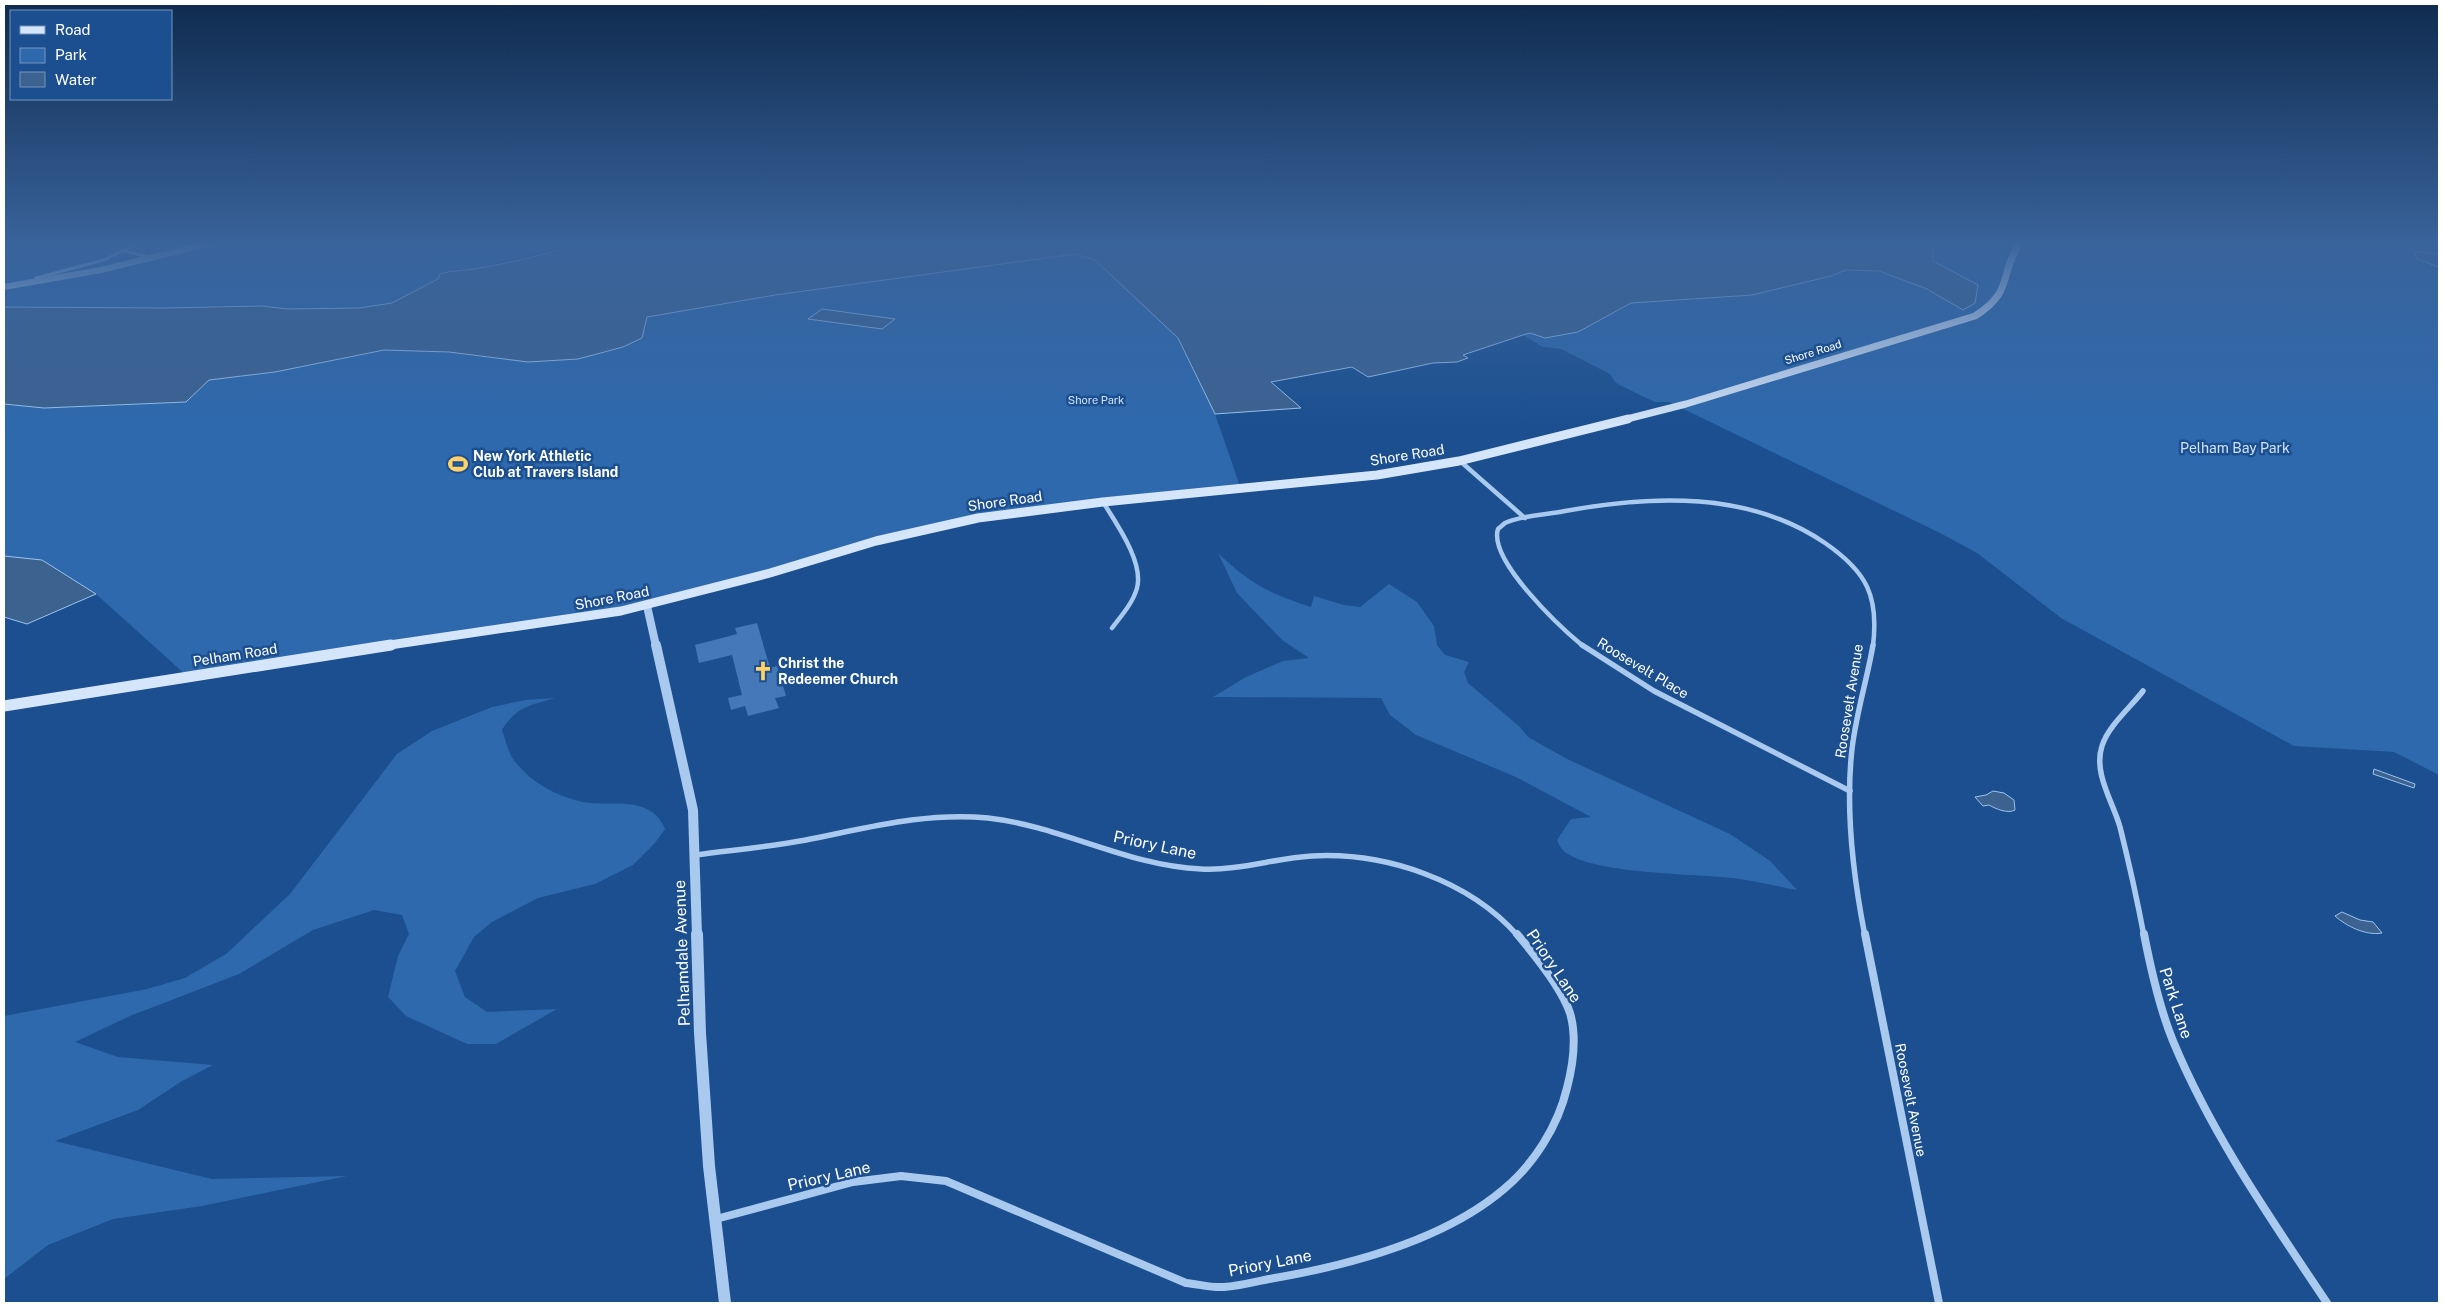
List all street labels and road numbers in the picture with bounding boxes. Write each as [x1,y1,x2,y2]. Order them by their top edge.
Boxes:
street label: Shore Road [1783,338,1843,366]
street label: Shore Road [1369,441,1445,469]
street label: Shore Road [967,488,1043,514]
street label: Shore Road [574,583,650,613]
street label: Roosevelt Place [1594,634,1692,702]
street label: Pelham Road [192,640,278,670]
street label: Roosevelt Avenue [1832,643,1866,759]
street label: Priory Lane [1112,827,1198,863]
street label: Pelhamdale Avenue [670,880,694,1026]
street label: Priory Lane [1523,926,1585,1006]
street label: Park Lane [2156,965,2196,1041]
street label: Roosevelt Avenue [1892,1042,1930,1158]
street label: Priory Lane [786,1157,872,1195]
street label: Priory Lane [1227,1246,1313,1280]

